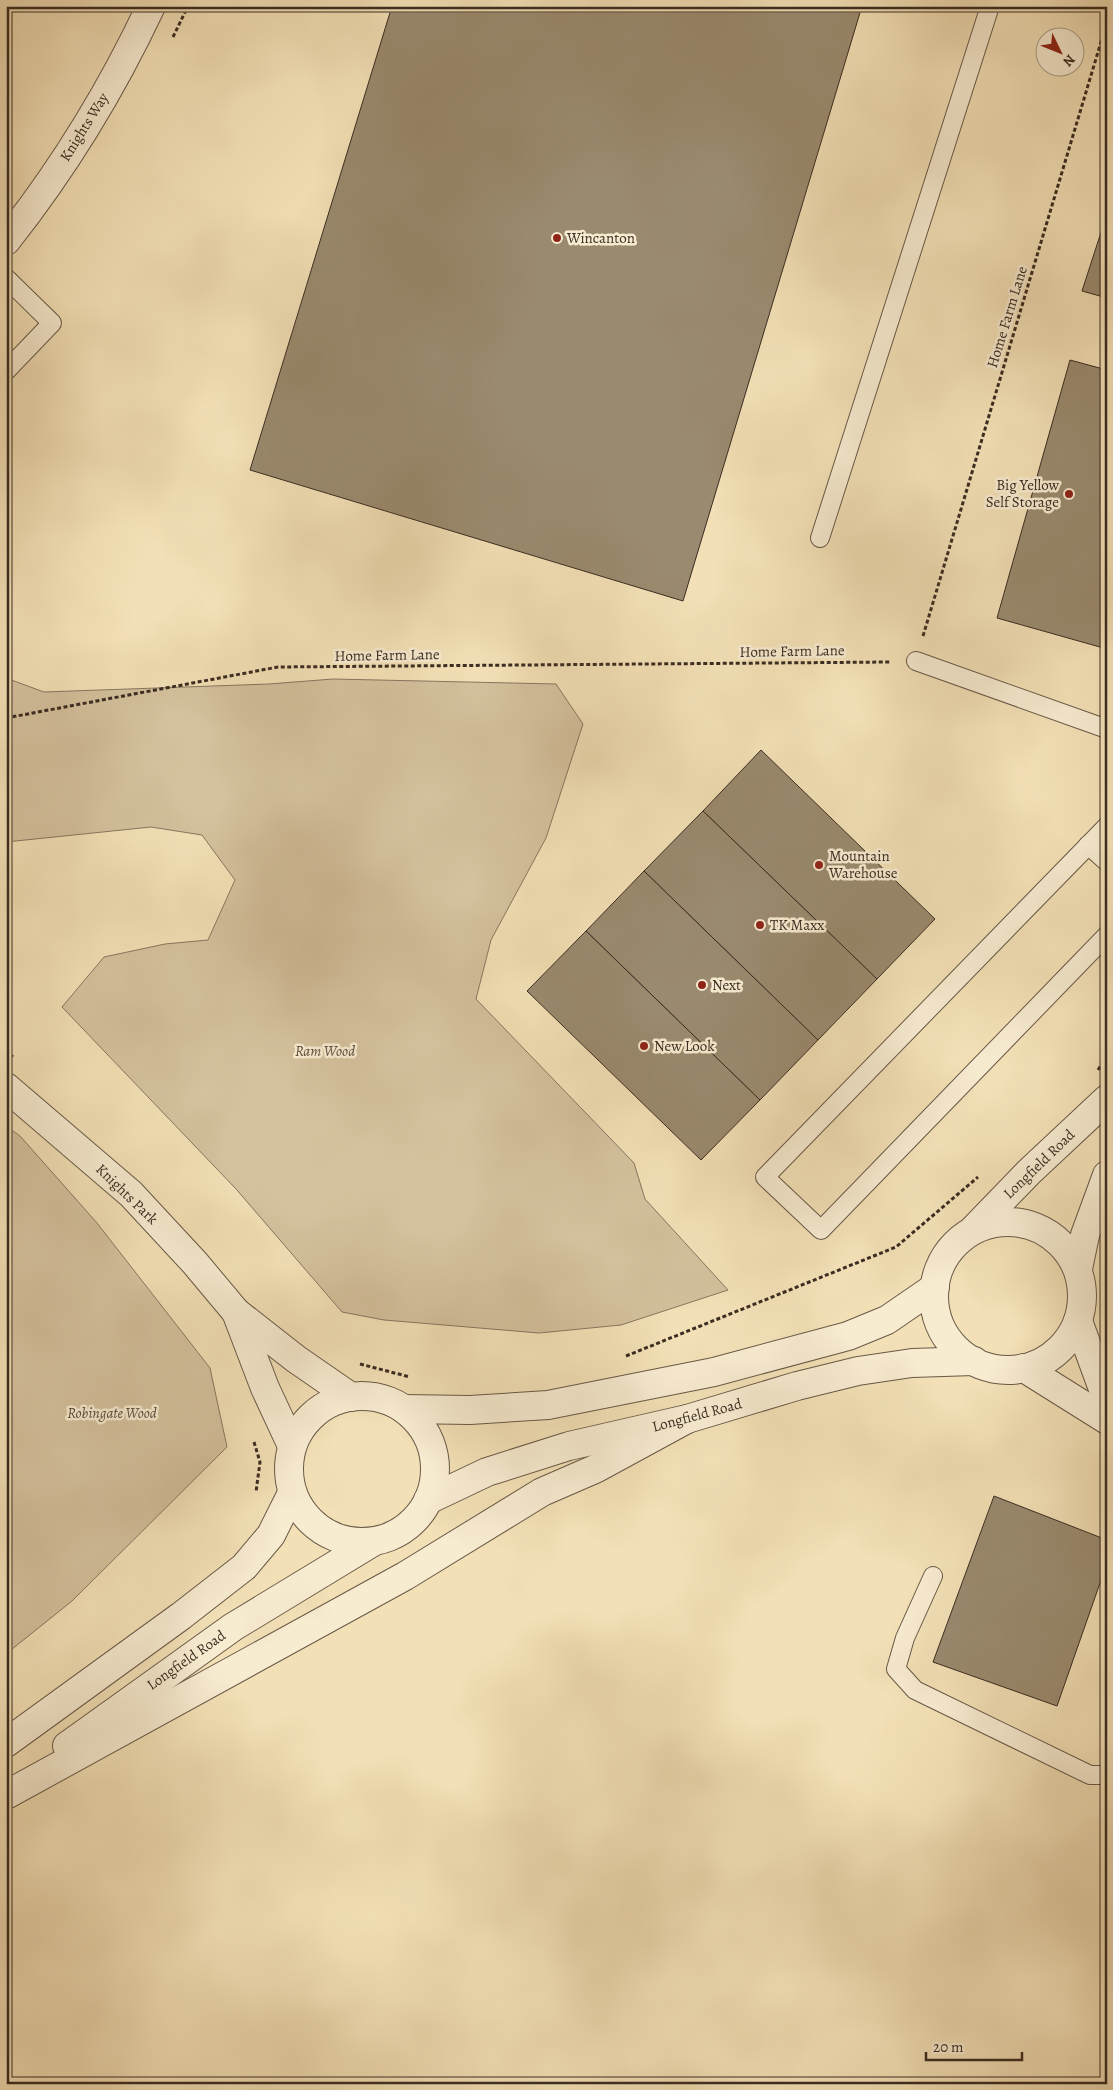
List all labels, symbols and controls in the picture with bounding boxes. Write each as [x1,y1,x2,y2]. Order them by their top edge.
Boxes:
north arrow [1036,28,1086,78]
text: N [1059,50,1080,71]
street label: Knights Way [55,89,113,165]
place label: Wincanton [566,228,635,248]
marker: Wincanton [551,232,563,244]
street label: Home Farm Lane [982,263,1032,370]
place label: Big Yellow Self Storage [986,475,1059,512]
marker: Big Yellow Self Storage [1063,488,1075,500]
street label: Home Farm Lane [739,640,845,662]
street label: Home Farm Lane [334,644,440,666]
place label: Mountain Warehouse [828,846,898,883]
marker: Mountain Warehouse [813,859,825,871]
place label: TK Maxx [770,915,824,935]
marker: TK Maxx [754,919,766,931]
place label: Next [712,975,741,995]
marker: Next [696,979,708,991]
place label: New Look [654,1036,715,1056]
marker: New Look [638,1040,650,1052]
park label: Ram Wood [295,1041,355,1061]
street label: Longfield Road [999,1124,1080,1203]
street label: Knights Park [91,1159,163,1229]
street label: Longfield Road [650,1393,745,1437]
park label: Robingate Wood [67,1403,157,1423]
street label: Longfield Road [143,1625,230,1695]
scale bar [926,2030,1022,2062]
text: 20 m [933,2037,964,2057]

